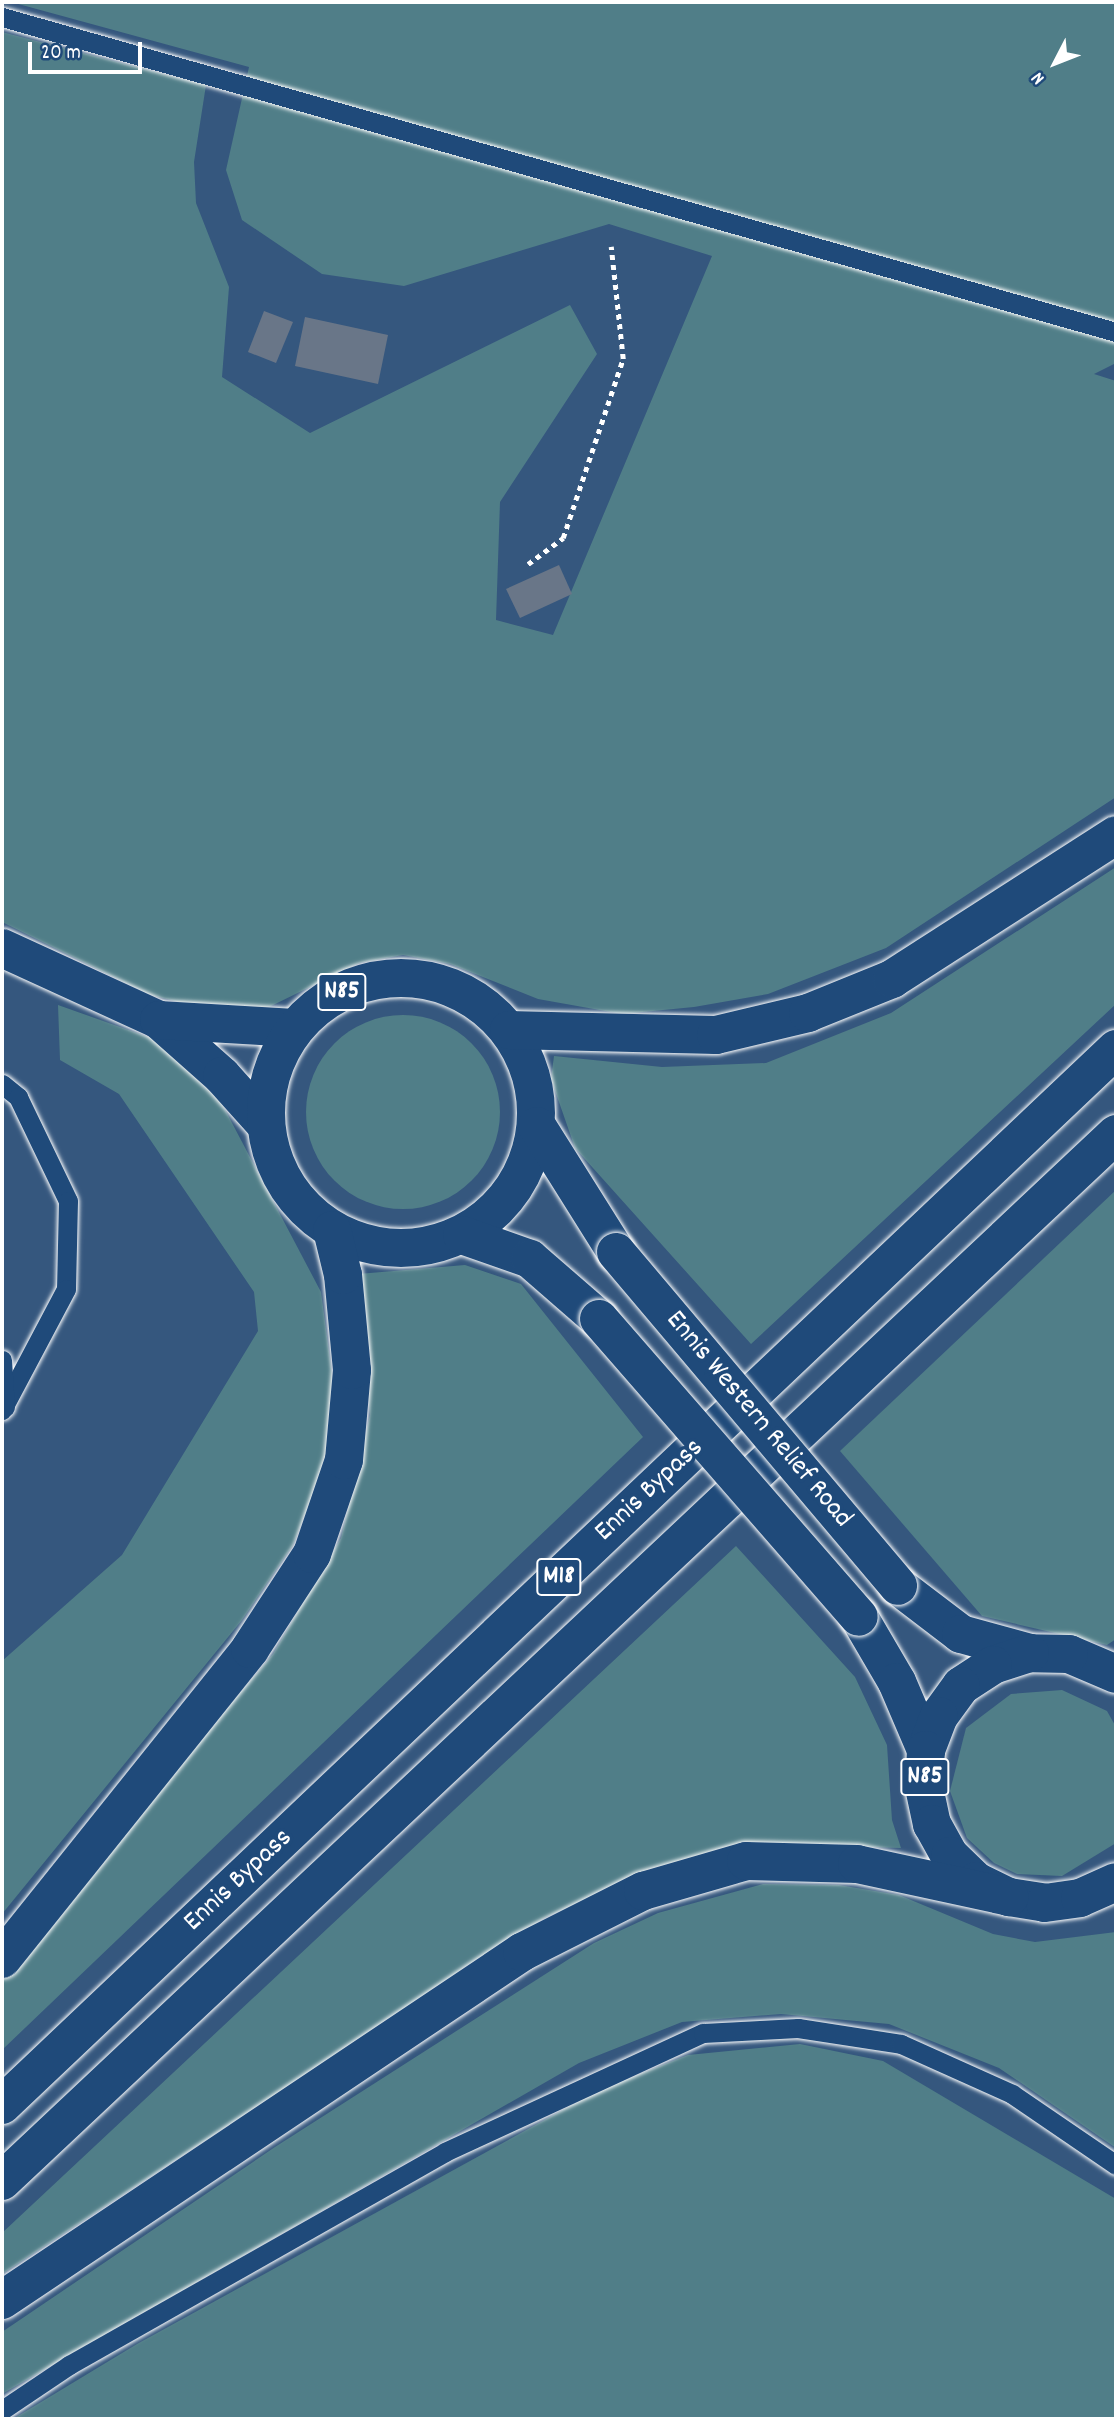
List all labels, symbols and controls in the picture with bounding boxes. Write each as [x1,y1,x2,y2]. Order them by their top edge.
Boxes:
scale bar [32,28,145,72]
north arrow [1020,28,1090,98]
text: 20 m [41,39,81,69]
text: N [1026,65,1052,90]
road number: N85 [316,970,368,1015]
street label: Ennis Western Relief Road [657,1305,859,1535]
street label: Ennis Bypass [589,1432,711,1550]
road number: M18 [536,1554,582,1600]
road number: N85 [899,1754,951,1800]
street label: Ennis Bypass [178,1822,300,1940]

